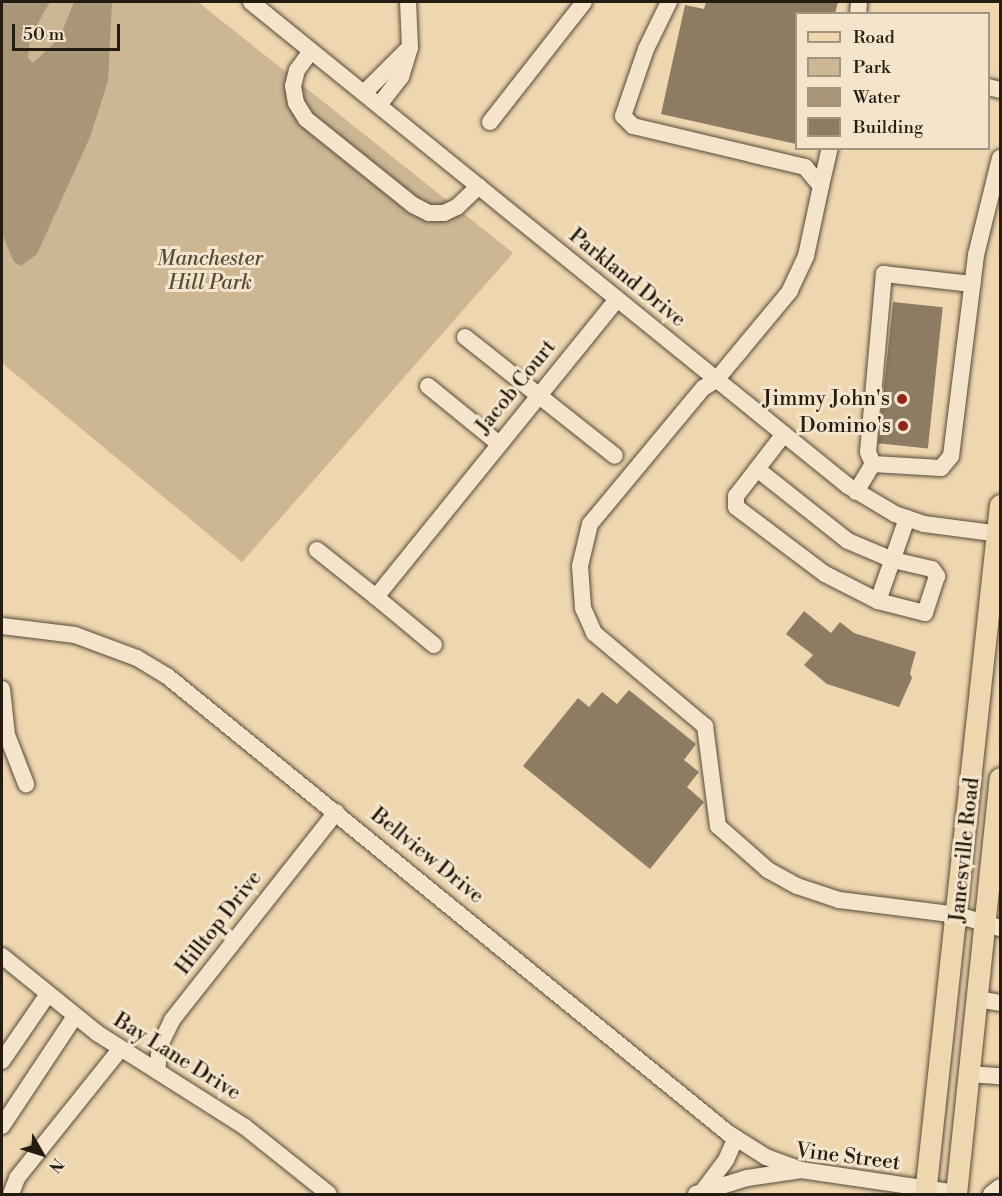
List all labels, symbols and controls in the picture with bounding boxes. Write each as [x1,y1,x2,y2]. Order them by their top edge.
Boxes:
scale bar [15,12,123,50]
legend [795,12,990,150]
text: 50 m [23,23,64,46]
text: Road [853,26,895,49]
text: Park [853,56,890,79]
text: Water [853,86,900,109]
text: Building [853,116,923,139]
street label: Parkland Drive [564,223,690,333]
park label: Manchester Hill Park [157,246,263,296]
street label: Jacob Court [470,335,562,439]
place label: Jimmy John's [763,386,890,412]
marker: Jimmy John's [895,392,909,406]
place label: Domino's [799,413,891,439]
marker: Domino's [896,419,910,433]
street label: Janesville Road [945,776,985,924]
street label: Bellview Drive [365,803,489,909]
street label: Hilltop Drive [171,866,267,980]
street label: Bay Lane Drive [109,1008,245,1106]
north arrow [12,1124,72,1184]
street label: Vine Street [794,1138,902,1176]
text: N [44,1154,68,1177]

